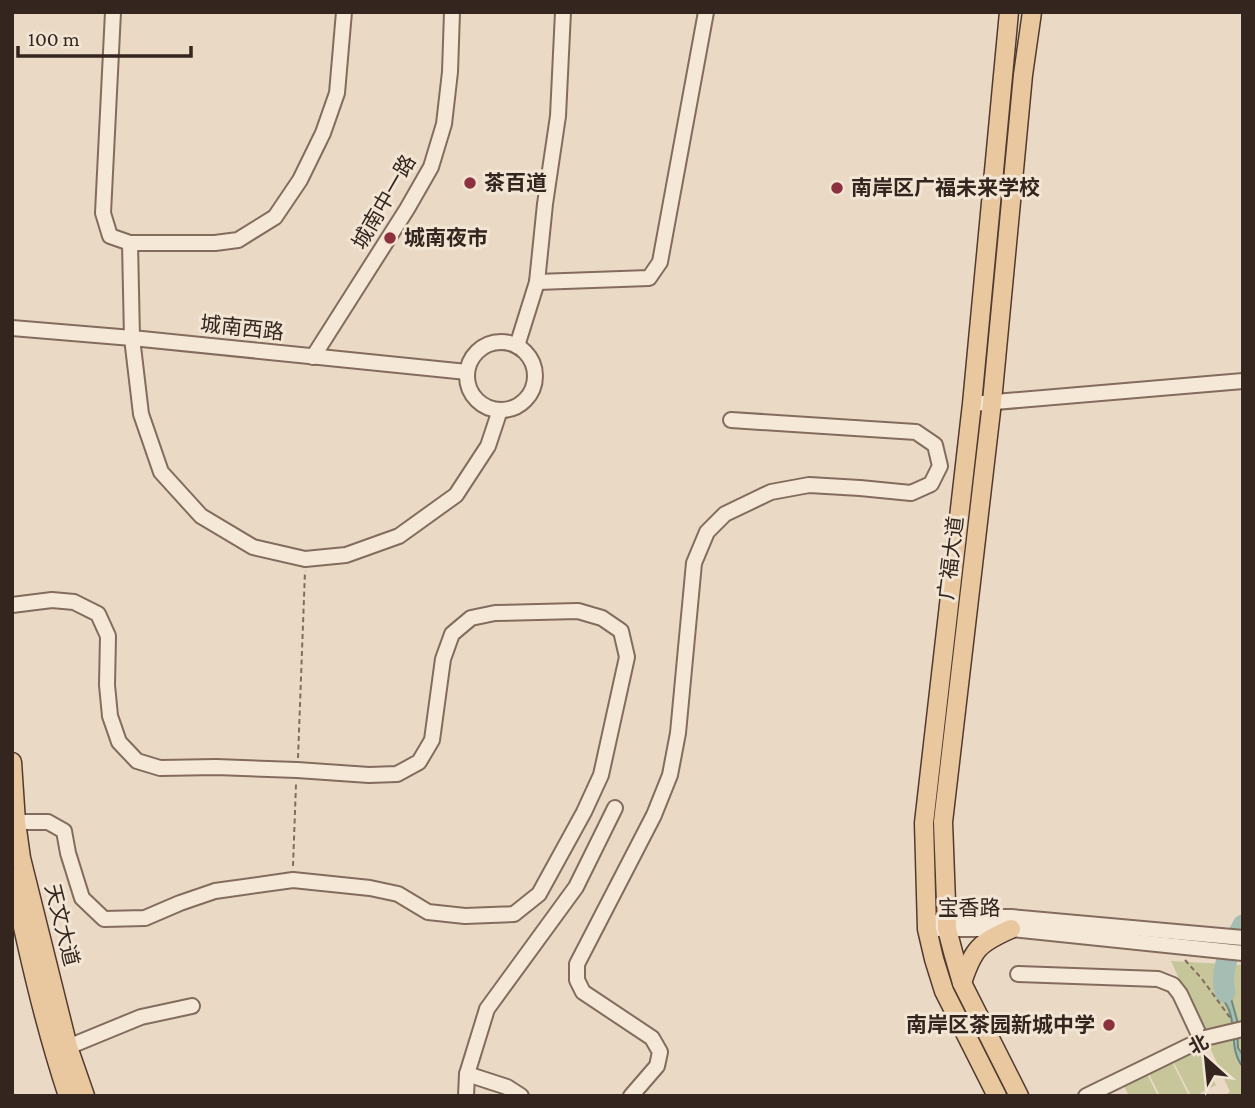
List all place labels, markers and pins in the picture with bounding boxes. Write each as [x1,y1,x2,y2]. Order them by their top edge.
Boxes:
place label: 茶百道 [484,171,547,195]
marker: 茶百道 [462,175,478,191]
place label: 南岸区广福未来学校 [851,176,1040,200]
marker: 南岸区广福未来学校 [829,180,845,196]
place label: 城南夜市 [404,226,488,250]
marker: 城南夜市 [382,230,398,246]
place label: 南岸区茶园新城中学 [906,1013,1095,1037]
marker: 南岸区茶园新城中学 [1101,1017,1117,1033]

